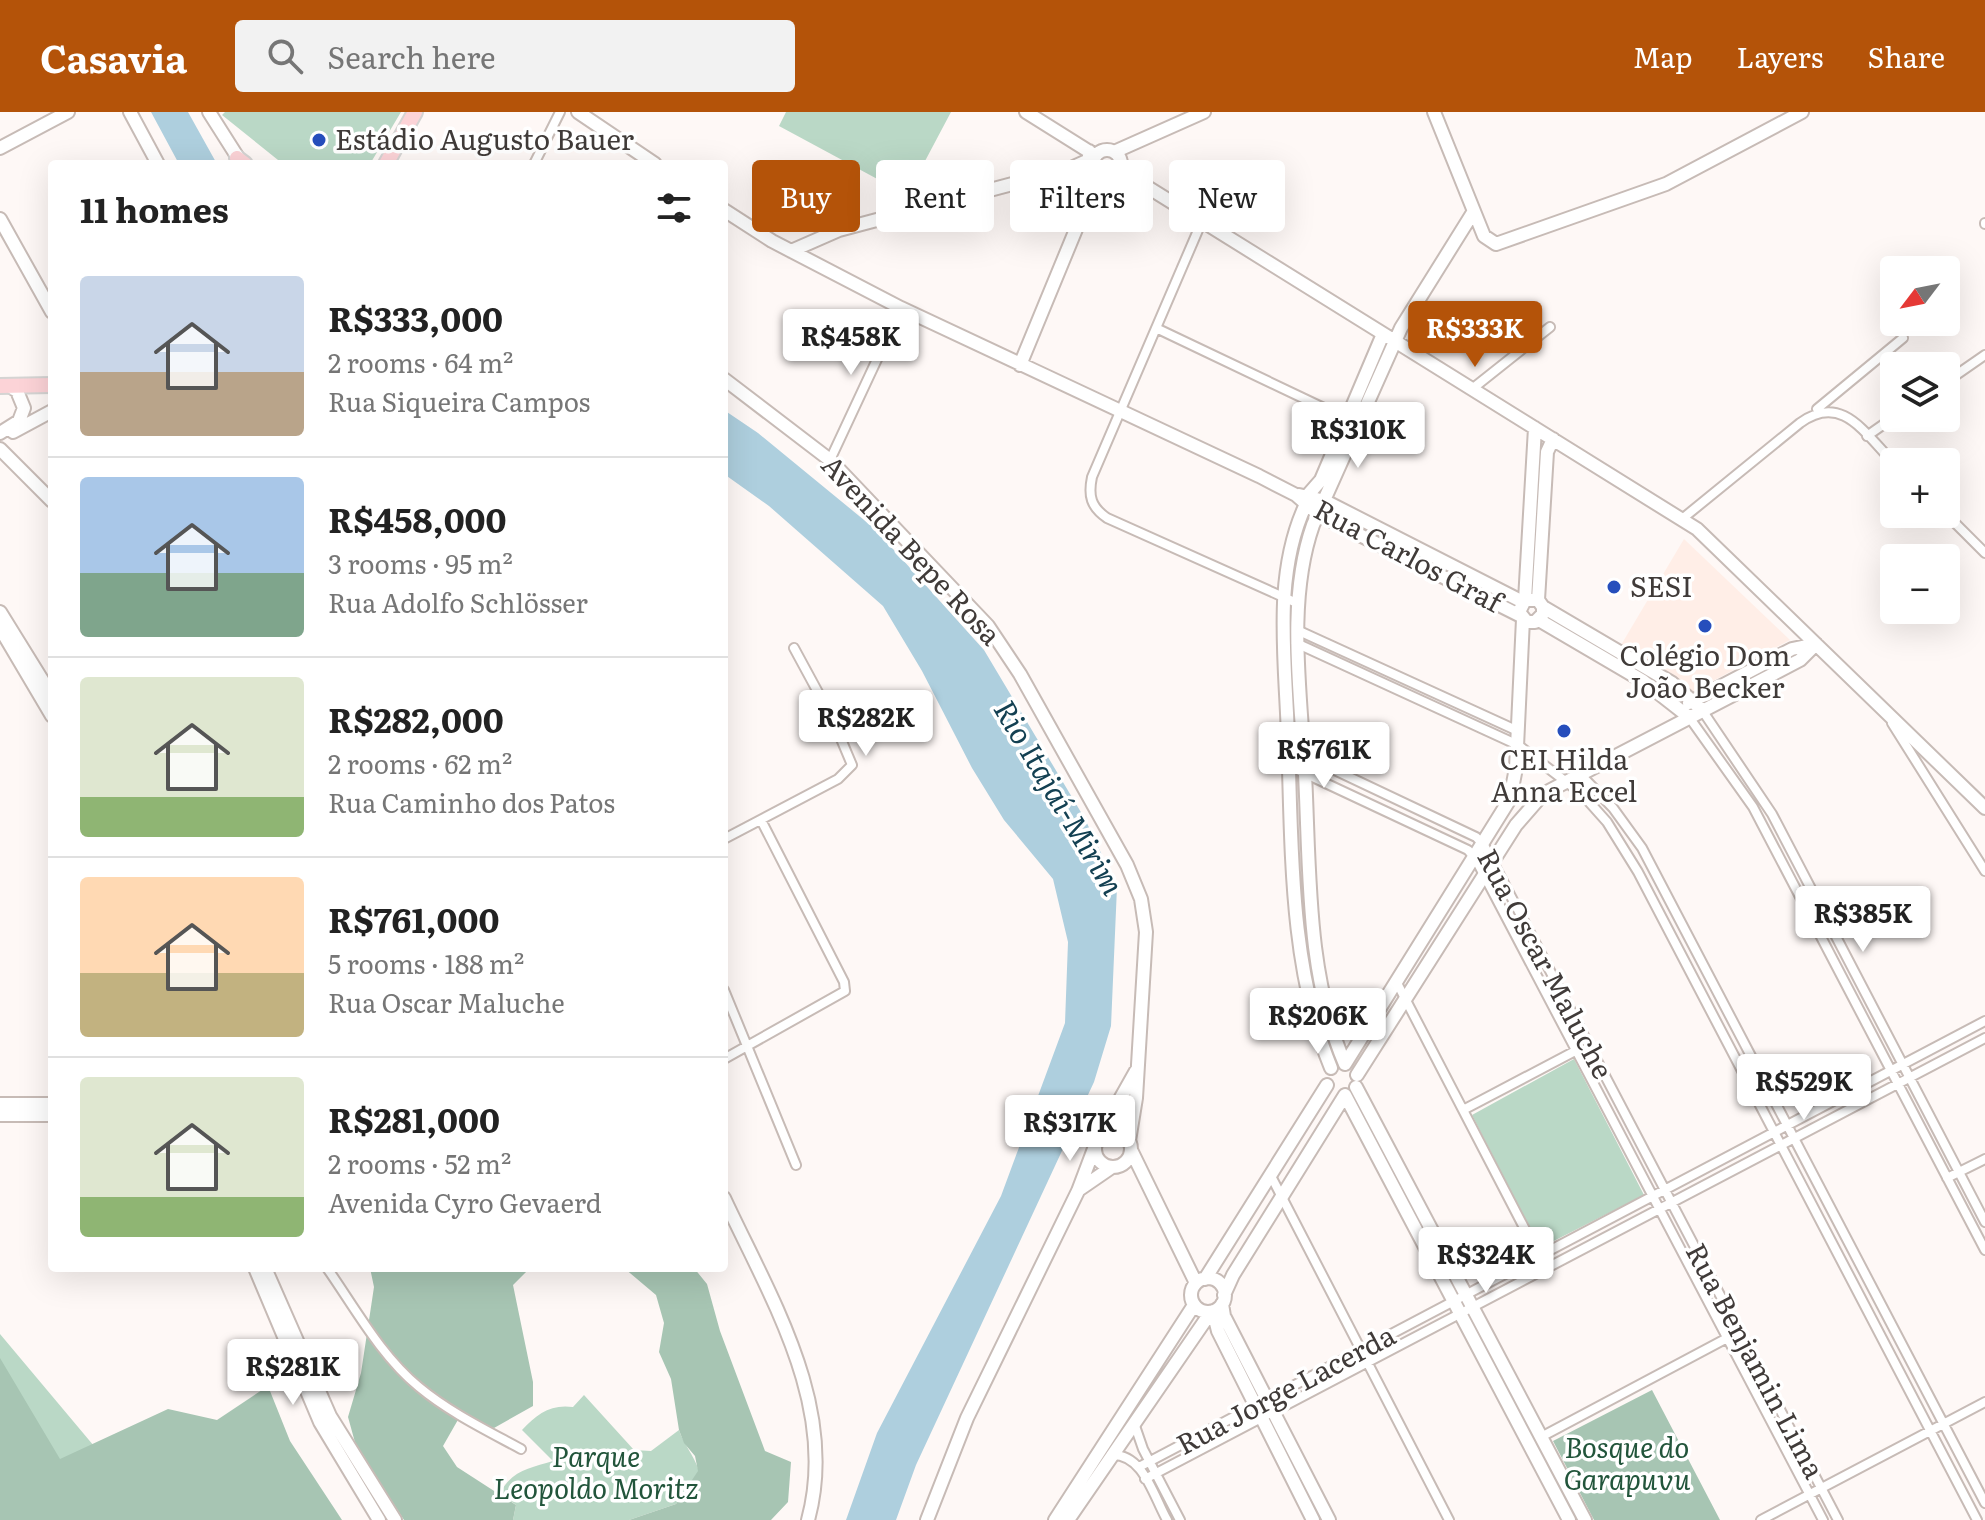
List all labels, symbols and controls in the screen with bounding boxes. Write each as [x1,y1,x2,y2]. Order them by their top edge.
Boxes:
search box [235,20,795,92]
text: Casavia [40,28,187,85]
icon: search [263,34,307,78]
text: Search here [327,34,496,78]
text: Map [1633,35,1692,77]
text: Layers [1736,35,1823,77]
text: Share [1867,35,1945,77]
place label: Estádio Augusto Bauer [335,117,635,159]
marker: Estádio Augusto Bauer [310,131,328,149]
chip: Buy [752,160,860,232]
chip: Rent [876,160,994,232]
chip: Filters [1010,160,1153,232]
chip: New [1169,160,1285,232]
text: 11 homes [80,183,229,233]
icon: filters [652,186,696,230]
north arrow [1880,256,1960,336]
map controls [1880,256,1960,624]
text: R$333,000 [328,292,503,342]
pin: R$333K [1410,301,1540,369]
text: R$333K [1426,307,1524,346]
icon: home [144,308,240,404]
pin: R$458K [786,309,916,377]
text: R$458K [801,315,901,354]
text: 2 rooms · 64 m² [328,342,513,381]
button: layers [1880,352,1960,432]
text: Rua Siqueira Campos [328,381,590,420]
pin: R$310K [1293,402,1423,470]
text: R$310K [1310,408,1406,447]
street label: Avenida Bepe Rosa [813,444,1012,653]
button: + [1880,448,1960,528]
street label: Rua Carlos Graf [1307,487,1512,623]
text: R$458,000 [328,493,507,543]
icon: home [144,509,240,605]
text: 3 rooms · 95 m² [328,543,513,582]
button: − [1880,544,1960,624]
place label: SESI [1630,564,1693,606]
marker: SESI [1605,578,1623,596]
text: Rua Adolfo Schlösser [328,582,588,621]
marker: Colégio Dom João Becker [1696,617,1714,635]
place label: Colégio Dom João Becker [1620,633,1790,707]
pin: R$282K [801,690,931,758]
water label: Rio Itajaí-Mirim [985,690,1136,902]
text: R$282,000 [328,693,504,743]
text: R$282K [817,696,915,735]
icon: home [144,709,240,805]
pin: R$761K [1259,722,1389,790]
marker: CEI Hilda Anna Eccel [1555,722,1573,740]
text: R$761K [1277,728,1371,767]
place label: CEI Hilda Anna Eccel [1491,737,1637,811]
text: 2 rooms · 62 m² [328,743,512,782]
text: Rua Caminho dos Patos [328,782,615,821]
street label: Rua Oscar Maluche [1468,841,1625,1086]
pin: R$385K [1798,886,1928,954]
text: R$385K [1813,892,1913,931]
text: R$761,000 [328,893,499,943]
icon: home [144,909,240,1005]
text: 5 rooms · 188 m² [328,943,524,982]
text: Rua Oscar Maluche [328,982,565,1021]
pin: R$206K [1253,988,1383,1056]
text: R$206K [1268,994,1368,1033]
pin: R$529K [1739,1054,1869,1122]
text: R$529K [1755,1060,1853,1099]
text: R$281,000 [328,1093,500,1143]
pin: R$317K [1005,1095,1135,1163]
text: R$317K [1023,1101,1117,1140]
icon: home [144,1109,240,1205]
text: 2 rooms · 52 m² [328,1143,511,1182]
text: Avenida Cyro Gevaerd [328,1182,602,1221]
pin: R$324K [1421,1227,1551,1295]
text: R$324K [1437,1233,1535,1272]
street label: Rua Benjamin Lima [1677,1235,1837,1485]
street label: Rua Jorge Lacerda [1168,1313,1402,1464]
pin: R$281K [228,1339,358,1407]
text: R$281K [245,1345,341,1384]
park label: Bosque do Garapuvu [1564,1425,1691,1499]
park label: Parque Leopoldo Moritz [494,1434,698,1508]

